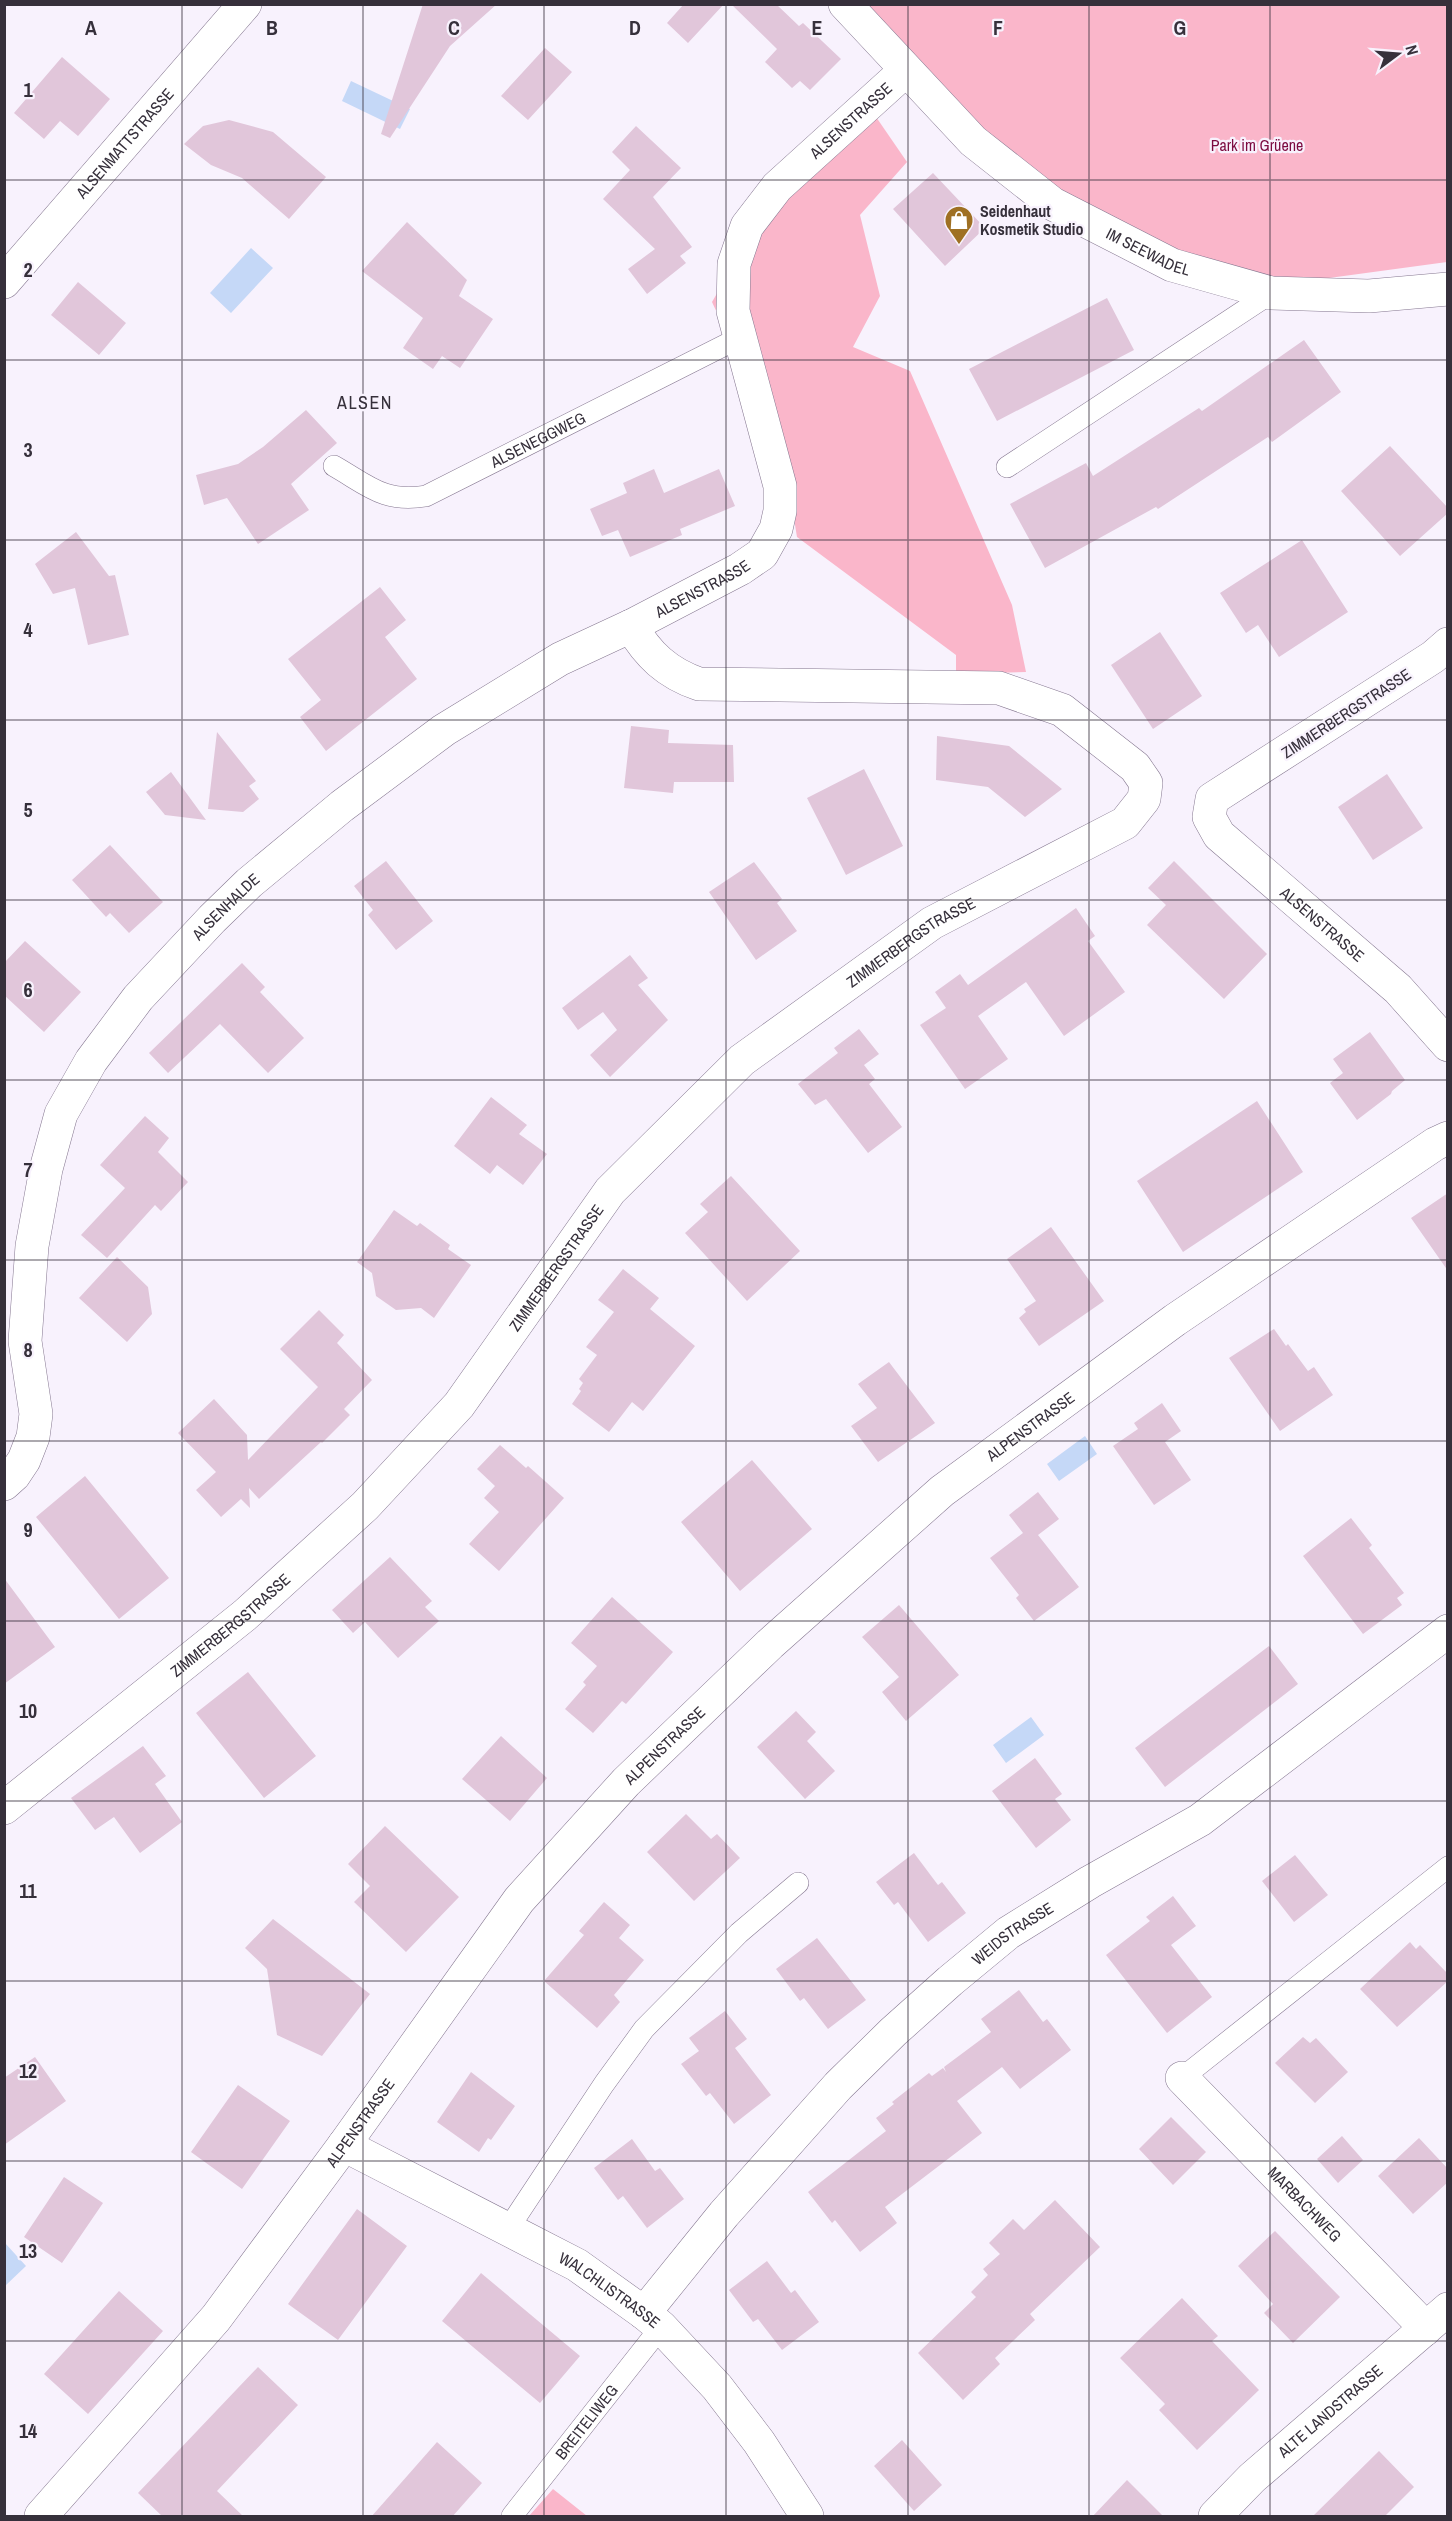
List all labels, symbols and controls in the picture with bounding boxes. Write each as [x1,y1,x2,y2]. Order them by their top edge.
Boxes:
text: A [85,14,97,41]
text: B [266,14,278,41]
text: C [448,14,460,41]
text: D [629,14,641,41]
text: E [812,14,823,41]
text: F [993,14,1003,41]
text: G [1174,14,1186,41]
north arrow [1368,24,1428,84]
text: N [1401,42,1424,57]
text: 1 [23,76,33,103]
street label: ALSENSTRASSE [804,77,897,164]
street label: ALSENMATTSTRASSE [70,83,178,204]
park label: Park im Grüene [1211,134,1303,156]
place label: Seidenhaut Kosmetik Studio [980,200,1084,240]
shop icon: Seidenhaut Kosmetik Studio [943,204,975,246]
street label: IM SEEWADEL [1103,222,1193,281]
text: 2 [23,256,33,283]
district label: ALSEN [336,390,393,415]
street label: ALSENEGGWEG [486,406,589,473]
text: 3 [23,436,33,463]
street label: ALSENSTRASSE [650,554,754,623]
text: 4 [23,616,33,643]
street label: ZIMMERBERGSTRASSE [1277,663,1415,763]
text: 5 [23,796,33,823]
street label: ALSENHALDE [186,868,264,945]
street label: ALSENSTRASSE [1275,881,1369,966]
street label: ZIMMERBERGSTRASSE [842,892,979,992]
text: 6 [23,976,33,1003]
text: 7 [23,1156,33,1183]
street label: ZIMMERBERGSTRASSE [504,1200,608,1335]
text: 8 [23,1336,33,1363]
street label: ALPENSTRASSE [981,1386,1079,1467]
text: 9 [23,1516,33,1543]
street label: ZIMMERBERGSTRASSE [166,1568,295,1682]
text: 10 [19,1697,37,1724]
street label: ALPENSTRASSE [618,1701,710,1790]
text: 11 [19,1877,38,1904]
street label: WEIDSTRASSE [967,1897,1057,1970]
text: 12 [19,2057,37,2084]
street label: ALPENSTRASSE [320,2074,399,2172]
street label: MARBACHWEG [1263,2162,1347,2246]
text: 13 [19,2237,37,2264]
street label: WALCHLISTRASSE [555,2247,665,2333]
street label: ALTE LANDSTRASSE [1272,2359,1387,2463]
street label: BREITELIWEG [550,2380,623,2464]
text: 14 [19,2417,37,2444]

